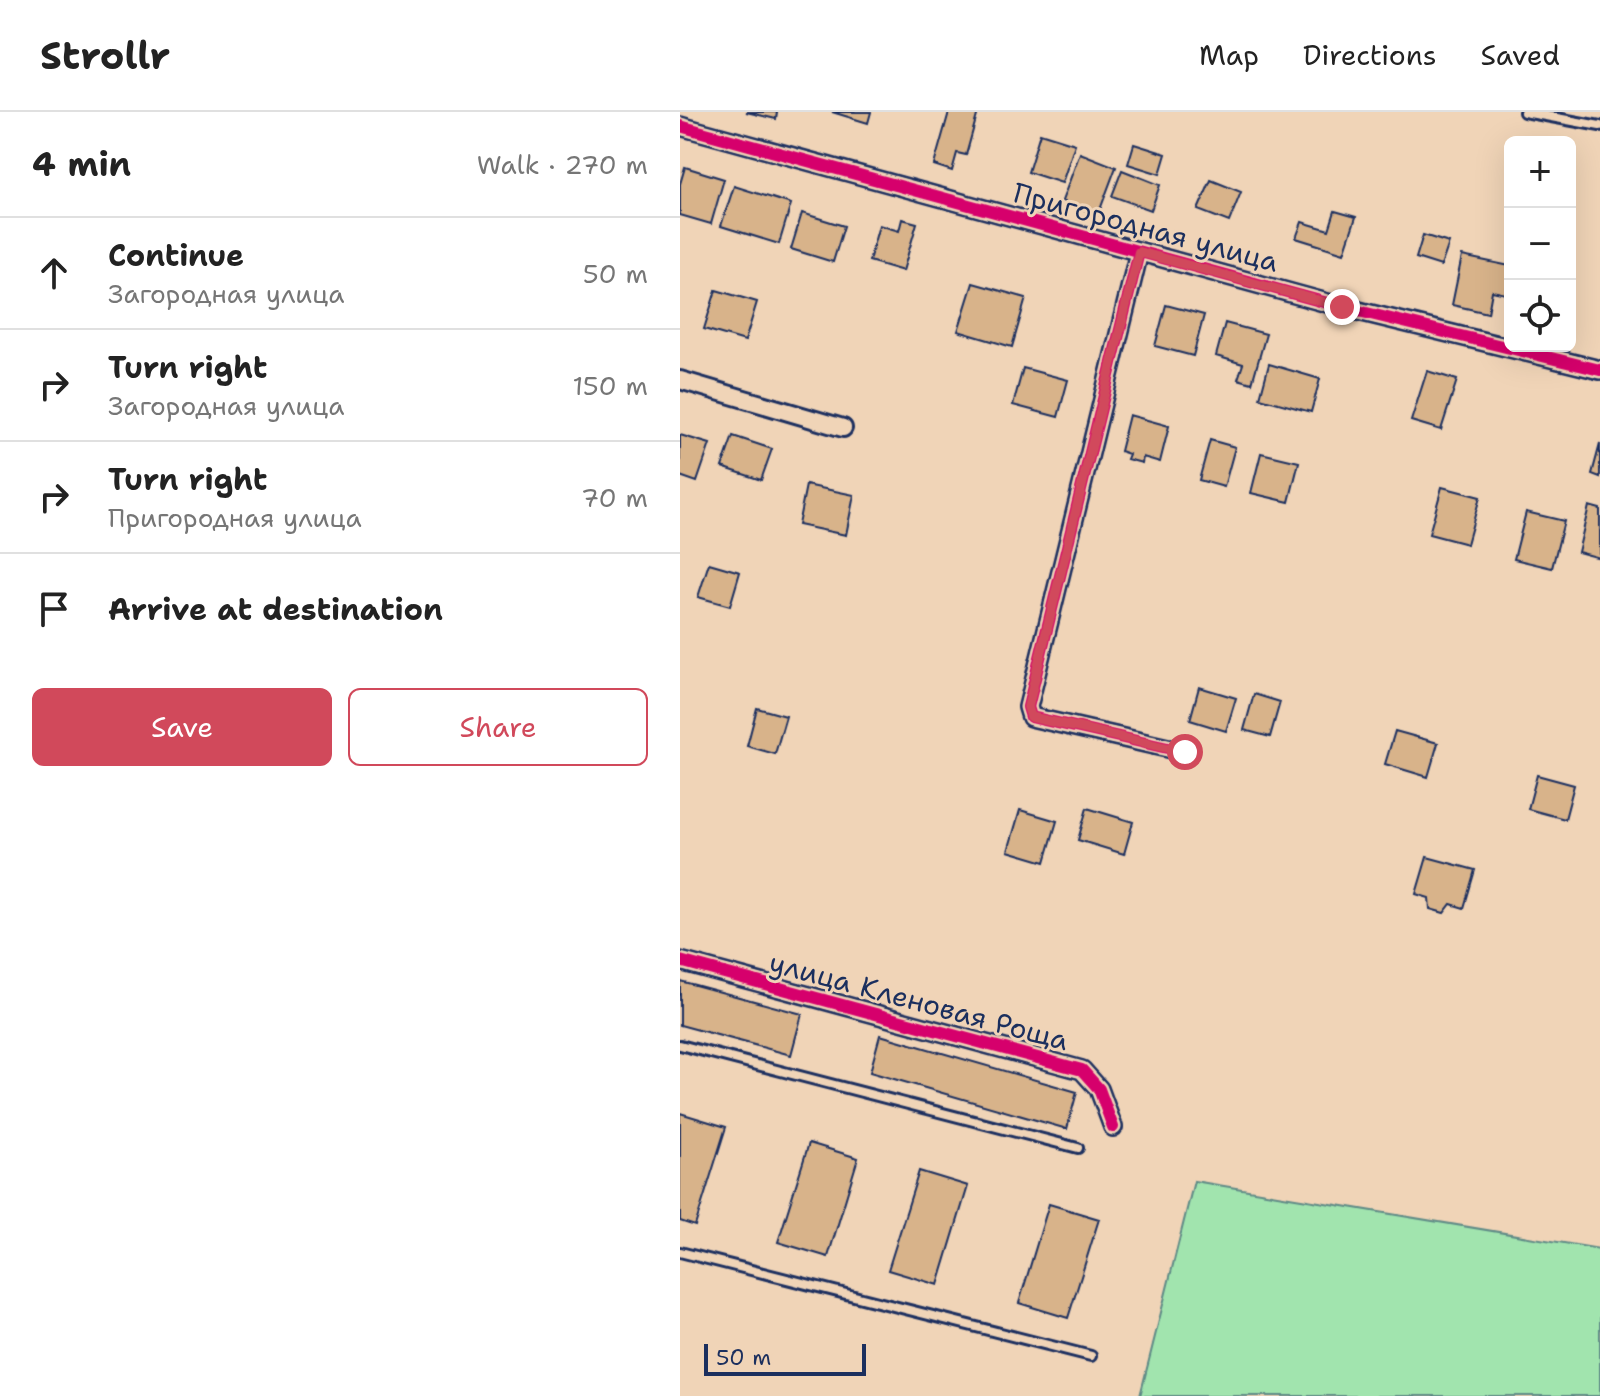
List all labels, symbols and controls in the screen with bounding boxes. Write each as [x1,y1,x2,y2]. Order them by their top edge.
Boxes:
text: Strollr [40,30,170,81]
text: Map [1199,36,1259,74]
text: Directions [1303,36,1437,74]
text: Saved [1481,36,1560,74]
map controls [1504,136,1576,352]
button: + [1504,136,1576,208]
text: 4 min [32,141,131,187]
text: Walk · 270 m [477,147,648,182]
street label: Пригородная улица [1009,173,1283,281]
button: − [1504,208,1576,280]
text: Continue [108,235,244,276]
icon: ahead [32,251,76,295]
text: 50 m [583,256,648,291]
text: Загородная улица [108,276,344,311]
button: locate [1504,280,1576,352]
route end [1324,289,1360,325]
text: Turn right [108,347,267,388]
icon: right [32,363,76,407]
text: 150 m [572,368,648,403]
text: Загородная улица [108,388,344,423]
text: Turn right [108,459,267,500]
icon: right [32,475,76,519]
text: 70 m [581,480,648,515]
text: Пригородная улица [108,500,362,535]
icon: arrive [32,587,76,631]
text: Arrive at destination [108,589,443,630]
button: Save [32,688,332,766]
button: Share [348,688,648,766]
route start [1167,734,1203,770]
street label: улица Кленовая Роща [765,943,1073,1059]
scale bar [704,1340,866,1376]
text: 50 m [716,1343,771,1372]

